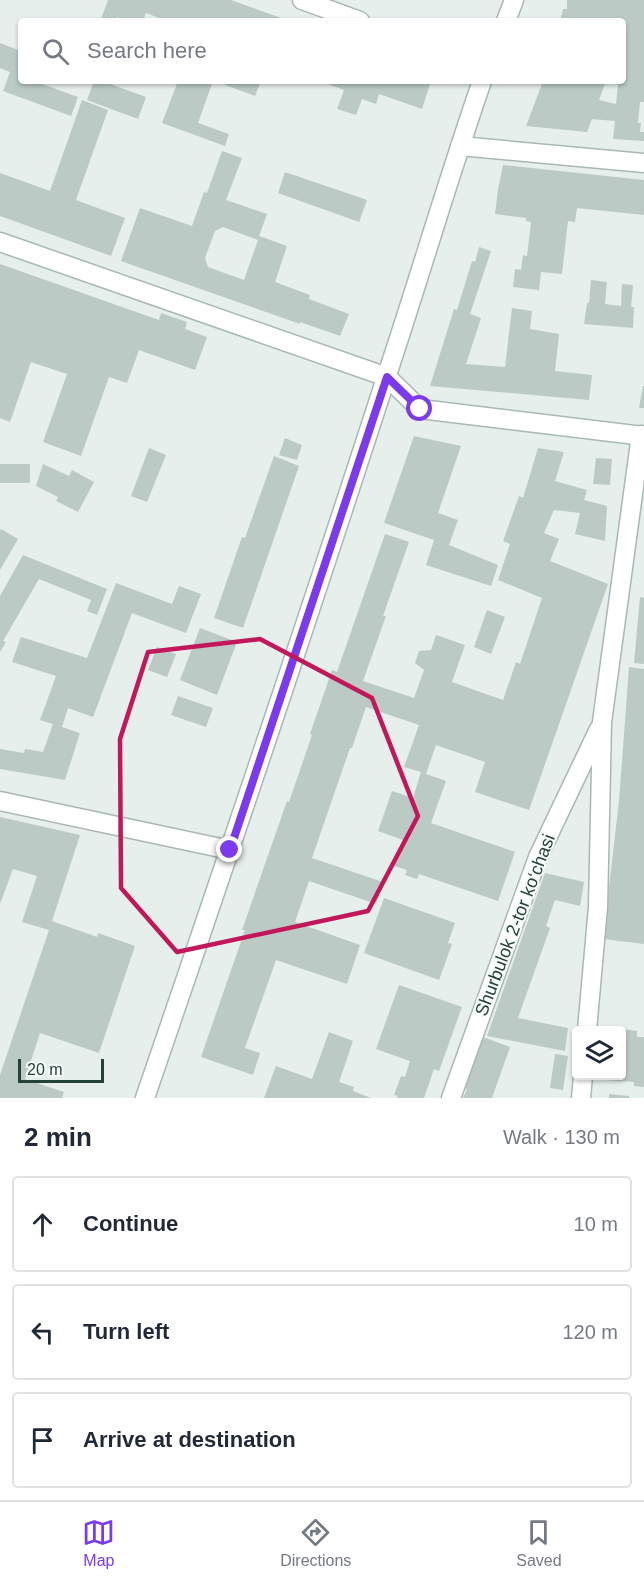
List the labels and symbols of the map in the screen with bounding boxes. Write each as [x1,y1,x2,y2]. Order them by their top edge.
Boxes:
route start [406,395,432,421]
street label: Shurbulok 2-tor ko‘chasi [471,831,559,1019]
route end [216,836,242,862]
scale bar [18,1056,104,1084]

